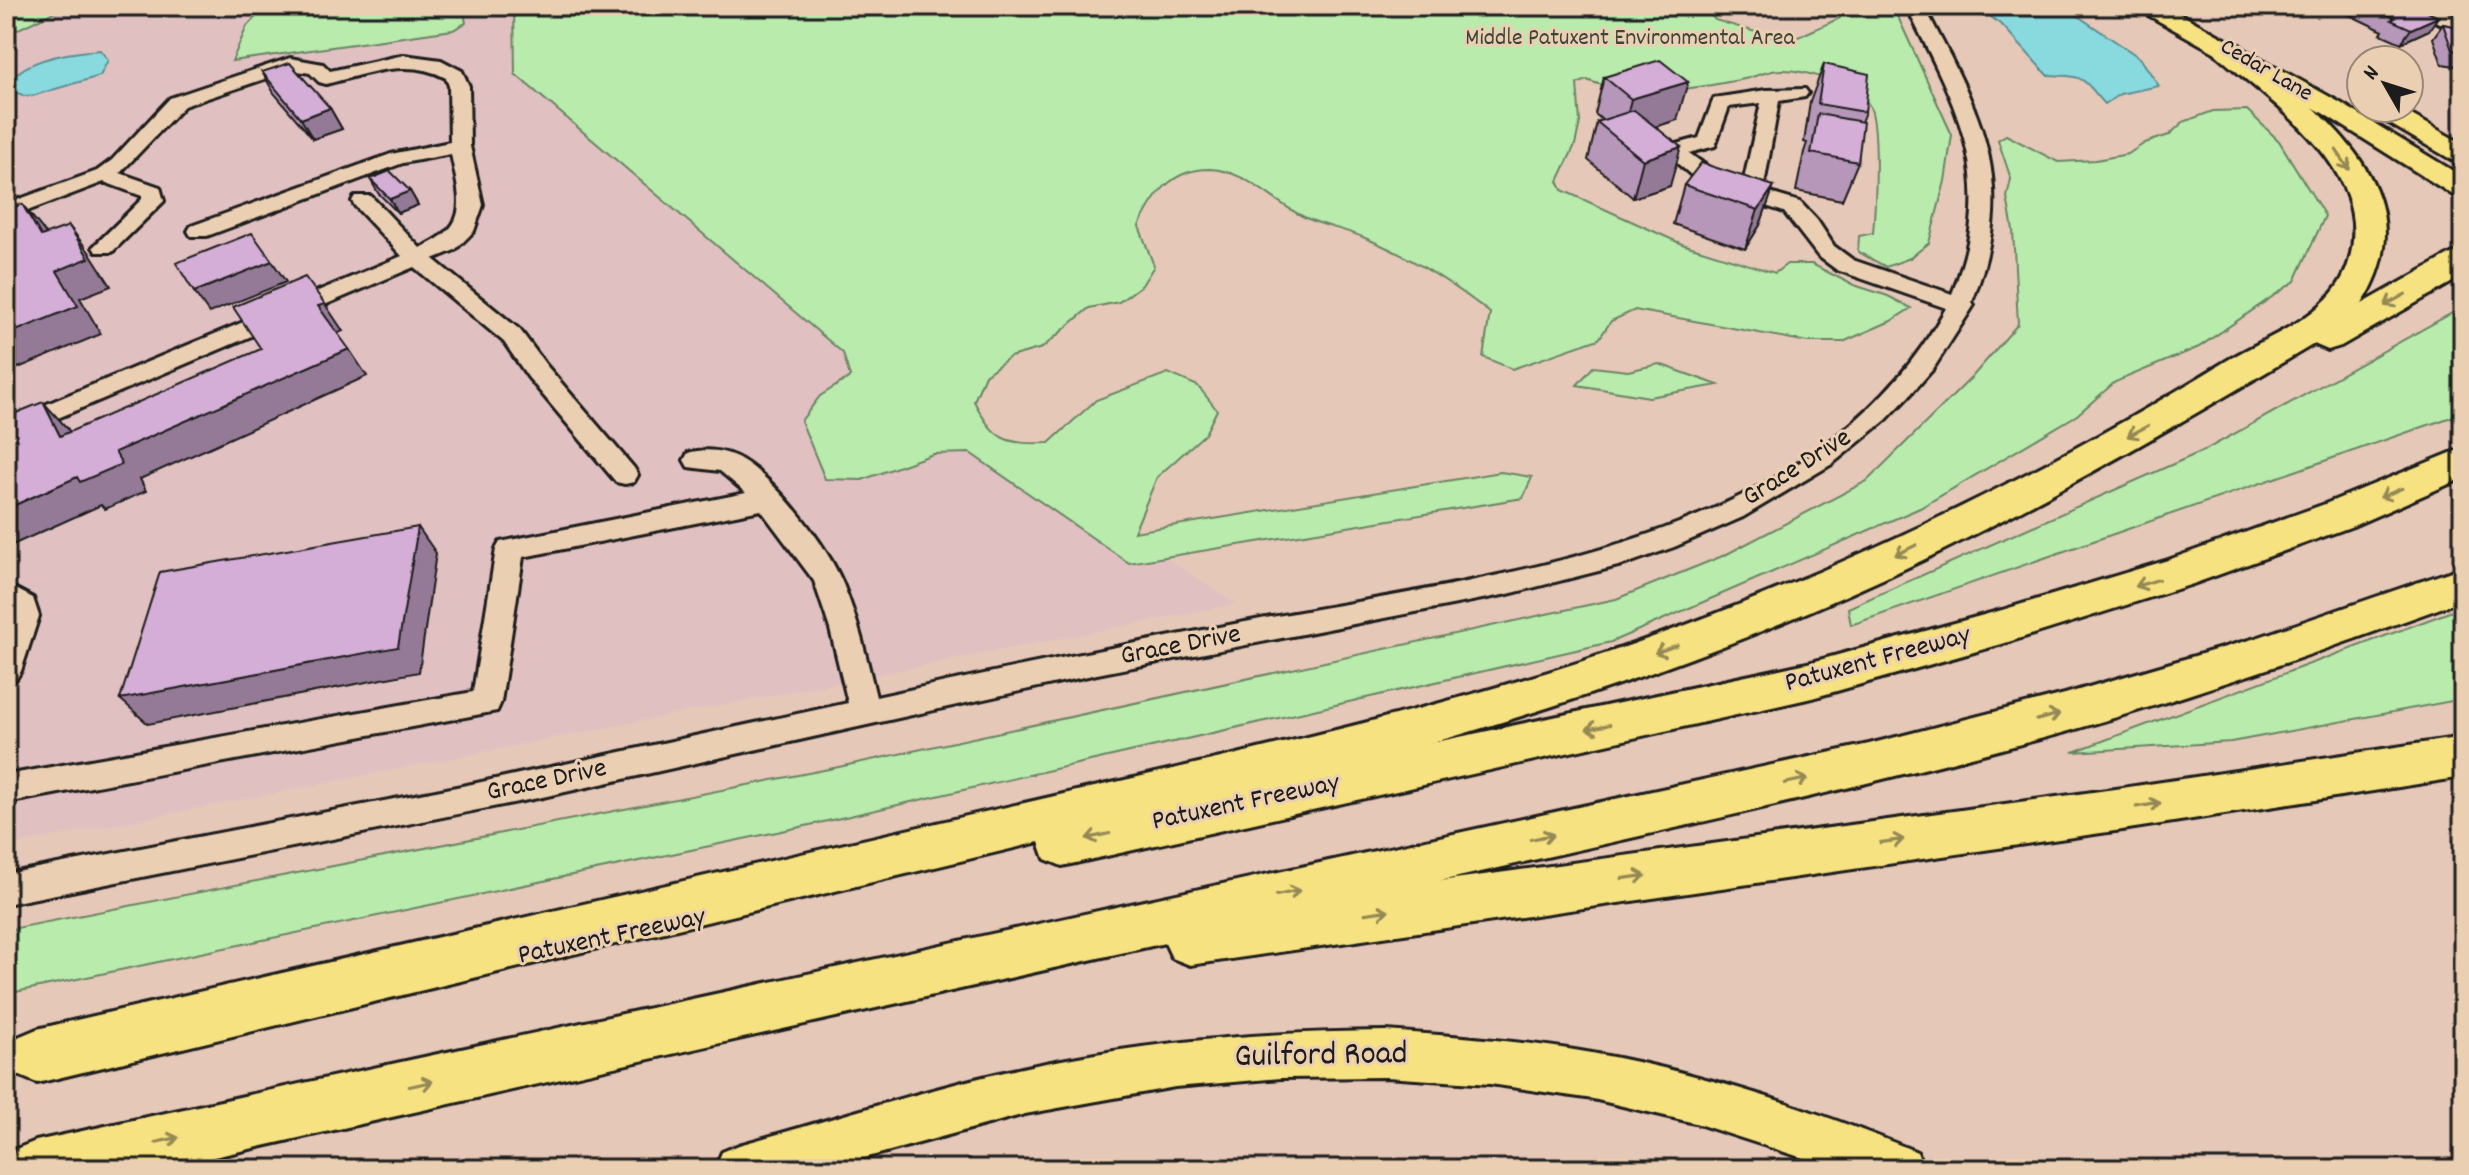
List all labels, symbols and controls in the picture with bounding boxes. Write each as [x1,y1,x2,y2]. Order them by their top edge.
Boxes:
park label: Middle Patuxent Environmental Area [1465,22,1795,56]
street label: Cedar Lane [2213,31,2319,111]
north arrow [2345,44,2425,124]
text: N [2357,60,2388,88]
one-way arrow [2335,148,2351,170]
one-way arrow [2384,292,2407,308]
street label: Grace Drive [1736,420,1860,518]
one-way arrow [2126,424,2150,440]
one-way arrow [2379,486,2404,501]
one-way arrow [1895,543,1919,558]
one-way arrow [2135,576,2161,591]
street label: Grace Drive [1117,616,1245,678]
street label: Patuxent Freeway [1781,617,1976,705]
one-way arrow [1654,643,1679,658]
one-way arrow [2034,709,2060,724]
one-way arrow [1586,720,1612,735]
street label: Grace Drive [483,750,611,814]
street label: Patuxent Freeway [1149,764,1344,843]
one-way arrow [1782,773,1808,788]
one-way arrow [2136,797,2162,812]
one-way arrow [1086,829,1112,844]
one-way arrow [1529,829,1554,844]
one-way arrow [1879,833,1904,848]
one-way arrow [1621,869,1646,884]
one-way arrow [1275,885,1300,900]
street label: Patuxent Freeway [515,898,710,977]
one-way arrow [1364,904,1389,919]
street label: Guilford Road [1234,1031,1408,1083]
one-way arrow [408,1076,433,1091]
one-way arrow [154,1132,180,1147]

